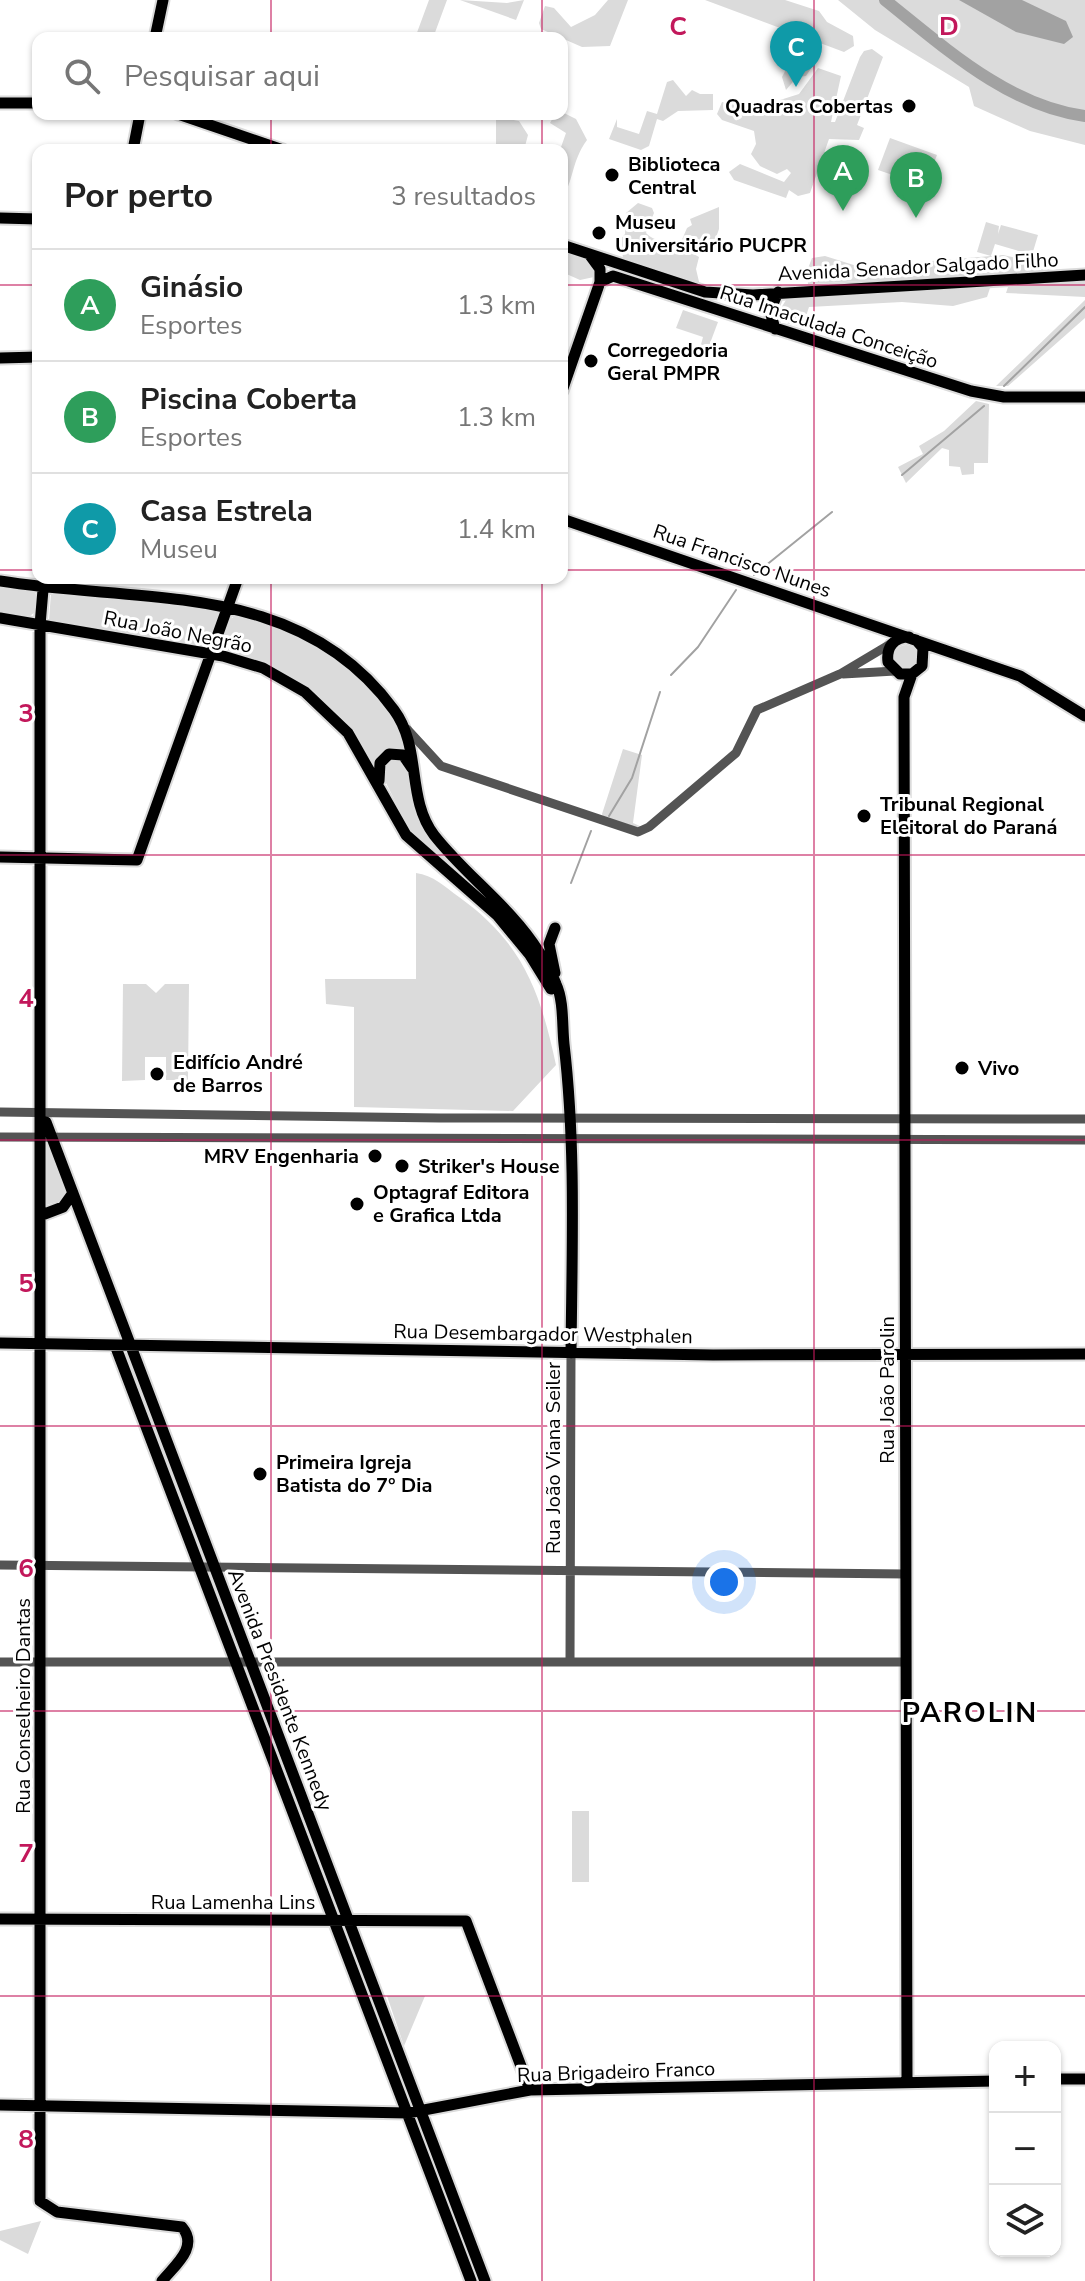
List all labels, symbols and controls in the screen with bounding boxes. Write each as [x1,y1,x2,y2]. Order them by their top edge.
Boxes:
text: C [669,9,687,44]
text: D [939,9,959,44]
pin: C [770,21,822,87]
search box [32,32,568,120]
icon: search [60,54,104,98]
text: Pesquisar aqui [124,56,320,97]
place label: Quadras Cobertas [725,93,893,120]
marker: Quadras Cobertas [900,97,918,115]
pin: A [817,145,869,211]
place label: Biblioteca Central [628,151,721,201]
pin: B [890,152,942,218]
marker: Biblioteca Central [603,166,621,184]
text: Por perto [64,173,213,219]
text: 3 resultados [391,179,536,214]
place label: Museu Universitário PUCPR [615,209,807,259]
marker: Museu Universitário PUCPR [590,224,608,242]
street label: Avenida Senador Salgado Filho [777,246,1059,288]
text: Ginásio [140,267,243,308]
street label: Rua Imaculada Conceição [716,279,942,375]
text: A [80,288,100,323]
text: 1.3 km [457,288,536,323]
text: Esportes [140,308,242,343]
place label: Corregedoria Geral PMPR [607,337,728,387]
marker: Corregedoria Geral PMPR [582,352,600,370]
text: Piscina Coberta [140,379,357,420]
text: B [81,400,99,435]
text: 1.3 km [457,400,536,435]
text: Esportes [140,420,242,455]
text: Casa Estrela [140,491,313,532]
text: C [81,512,99,547]
text: 1.4 km [457,512,536,547]
street label: Rua Francisco Nunes [649,518,835,604]
text: Museu [140,532,218,567]
street label: Rua João Negrão [101,604,255,660]
text: 3 [18,696,34,731]
place label: Tribunal Regional Eleitoral do Paraná [880,791,1057,841]
marker: Tribunal Regional Eleitoral do Paraná [855,807,873,825]
text: 4 [18,981,34,1016]
place label: Edifício André de Barros [173,1049,303,1099]
place label: Vivo [977,1055,1019,1082]
marker: Vivo [953,1059,971,1077]
marker: Edifício André de Barros [148,1065,166,1083]
place label: MRV Engenharia [204,1143,359,1170]
marker: MRV Engenharia [366,1147,384,1165]
place label: Striker's House [418,1153,560,1180]
marker: Striker's House [393,1157,411,1175]
place label: Optagraf Editora e Grafica Ltda [373,1179,529,1229]
marker: Optagraf Editora e Grafica Ltda [348,1195,366,1213]
text: 5 [18,1266,34,1301]
street label: Rua João Parolin [874,1316,901,1464]
street label: Rua Desembargador Westphalen [393,1318,693,1350]
street label: Rua João Viana Seiler [540,1362,567,1554]
place label: Primeira Igreja Batista do 7° Dia [276,1449,432,1499]
marker: Primeira Igreja Batista do 7° Dia [251,1465,269,1483]
text: 6 [18,1551,34,1586]
your location [704,1562,744,1602]
street label: Avenida Presidente Kennedy [221,1565,339,1816]
street label: Rua Conselheiro Dantas [10,1598,37,1814]
district label: PAROLIN [902,1694,1038,1732]
text: 7 [18,1836,34,1871]
street label: Rua Lamenha Lins [151,1889,315,1916]
map controls [989,2041,1061,2257]
button: + [989,2041,1061,2113]
street label: Rua Brigadeiro Franco [517,2055,715,2089]
button: − [989,2113,1061,2185]
text: 8 [18,2122,34,2157]
button: layers [989,2185,1061,2257]

